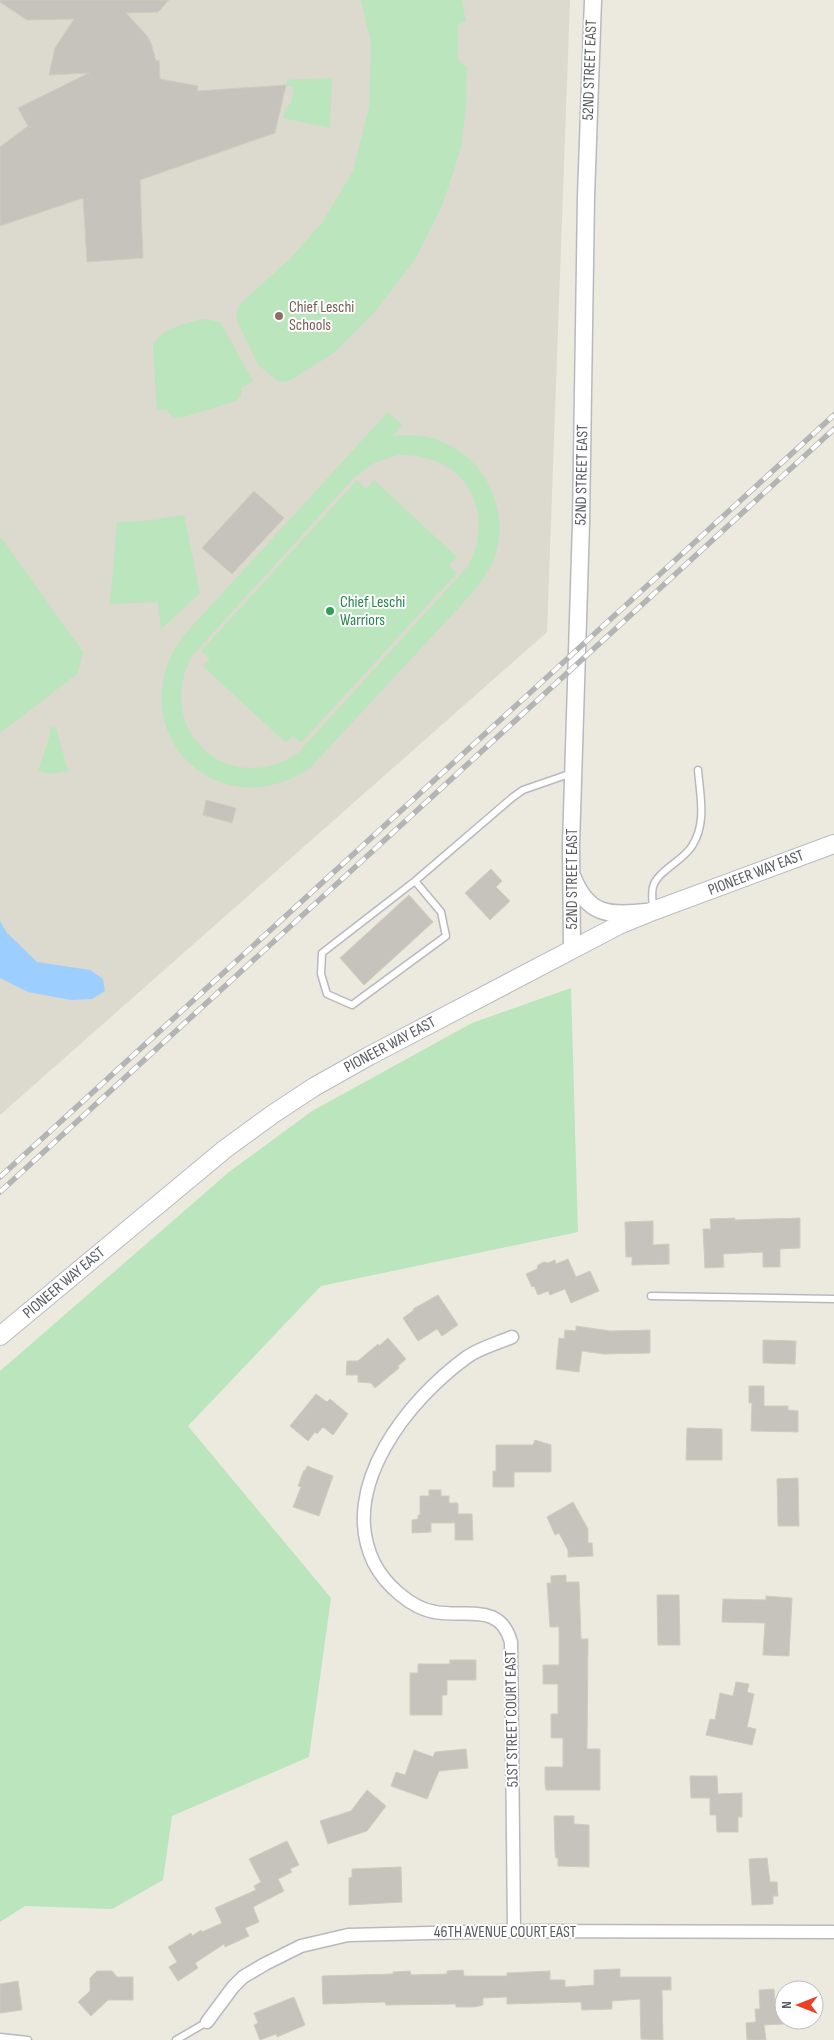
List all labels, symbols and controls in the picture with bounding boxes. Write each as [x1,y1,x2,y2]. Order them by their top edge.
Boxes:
street label: 52ND STREET EAST [579,19,601,121]
place label: Chief Leschi Schools [289,298,354,335]
marker: Chief Leschi Schools [273,310,285,322]
street label: 52ND STREET EAST [572,424,592,526]
place label: Chief Leschi Warriors [340,593,405,630]
marker: Chief Leschi Warriors [324,605,336,617]
street label: 52ND STREET EAST [563,828,582,929]
street label: PIONEER WAY EAST [705,846,807,900]
street label: PIONEER WAY EAST [341,1013,440,1077]
street label: PIONEER WAY EAST [19,1243,109,1323]
street label: 51ST STREET COURT EAST [501,1650,523,1788]
street label: 46TH AVENUE COURT EAST [434,1923,577,1942]
north arrow [774,1980,824,2030]
text: N [778,2001,795,2009]

